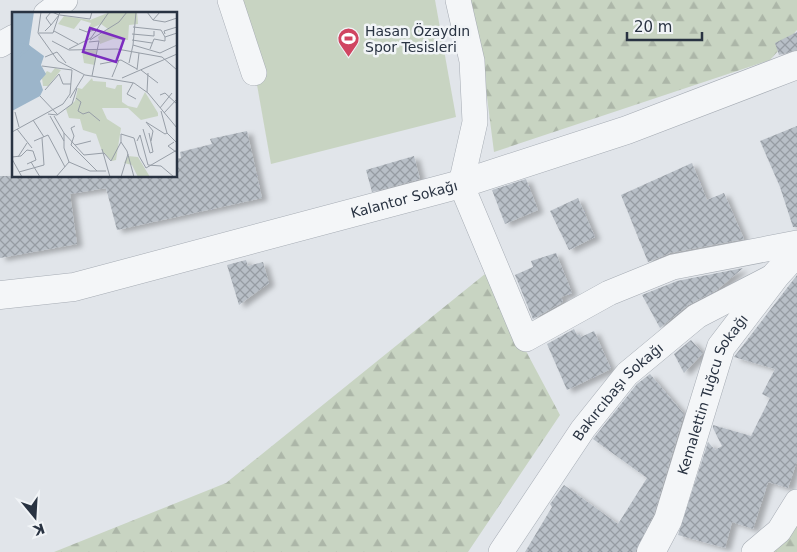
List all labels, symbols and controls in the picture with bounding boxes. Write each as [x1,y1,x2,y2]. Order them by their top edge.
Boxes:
scale bar [627,10,702,42]
inset map [12,12,178,178]
text: 20 m [634,18,672,36]
place label: Hasan Özaydın Spor Tesisleri [365,22,470,55]
sports icon: Hasan Özaydın Spor Tesisleri [337,27,361,58]
street label: Kalantor Sokağı [349,177,459,221]
street label: Kemalettin Tuğcu Sokağı [674,311,751,477]
street label: Bakırcıbaşı Sokağı [569,340,666,444]
north arrow [10,492,60,542]
text: K [30,520,47,539]

